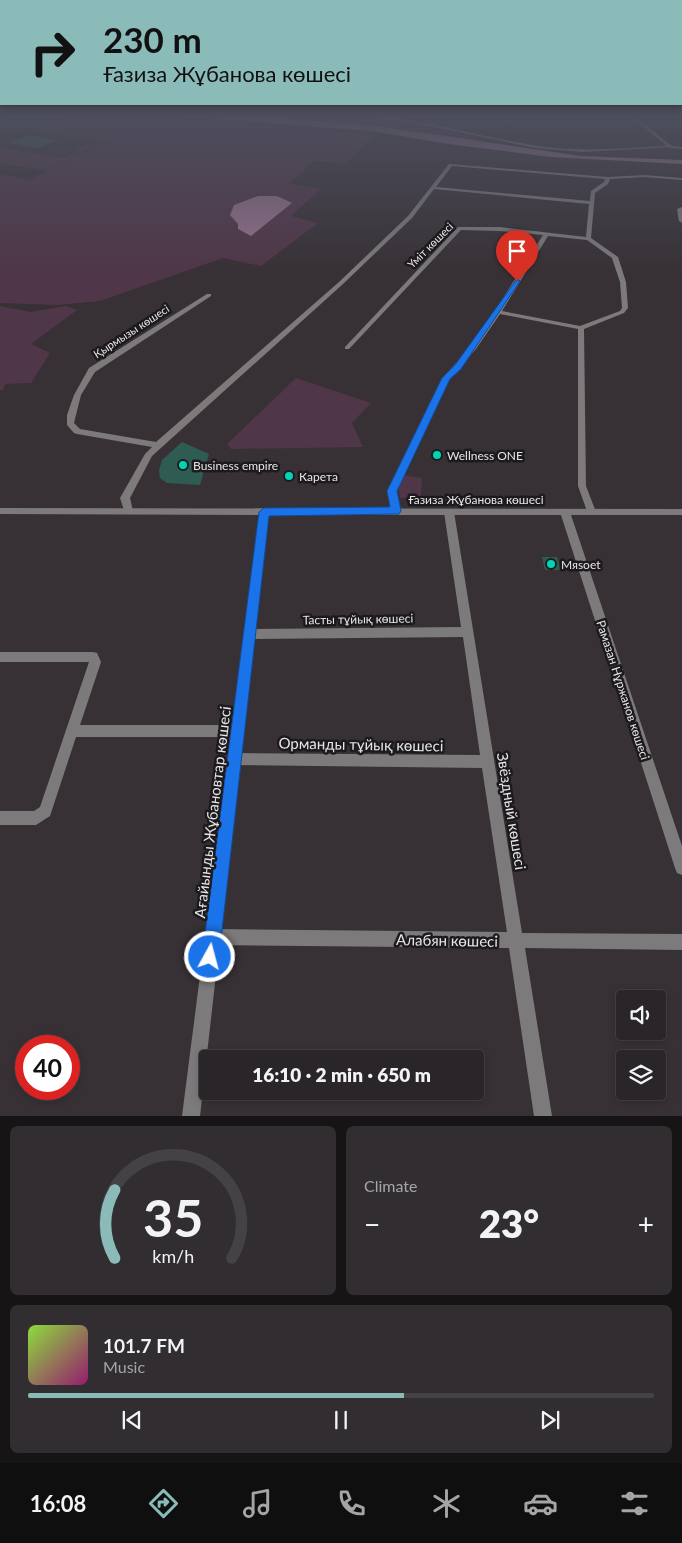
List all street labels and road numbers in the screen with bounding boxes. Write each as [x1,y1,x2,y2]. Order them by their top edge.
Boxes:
street label: Үміт көшесі [404,219,456,271]
street label: Қырмызы көшесі [91,301,172,360]
street label: Ғазиза Жұбанова көшесі [408,492,544,507]
street label: Тасты тұйық көшесі [303,611,414,627]
street label: Рамазан Нұржанов көшесі [593,618,653,762]
street label: Ағайынды Жұбановтар көшесі [190,705,234,919]
street label: Орманды тұйық көшесі [278,734,444,754]
street label: Звёздный көшесі [494,751,530,871]
street label: Алабян көшесі [396,930,498,950]

